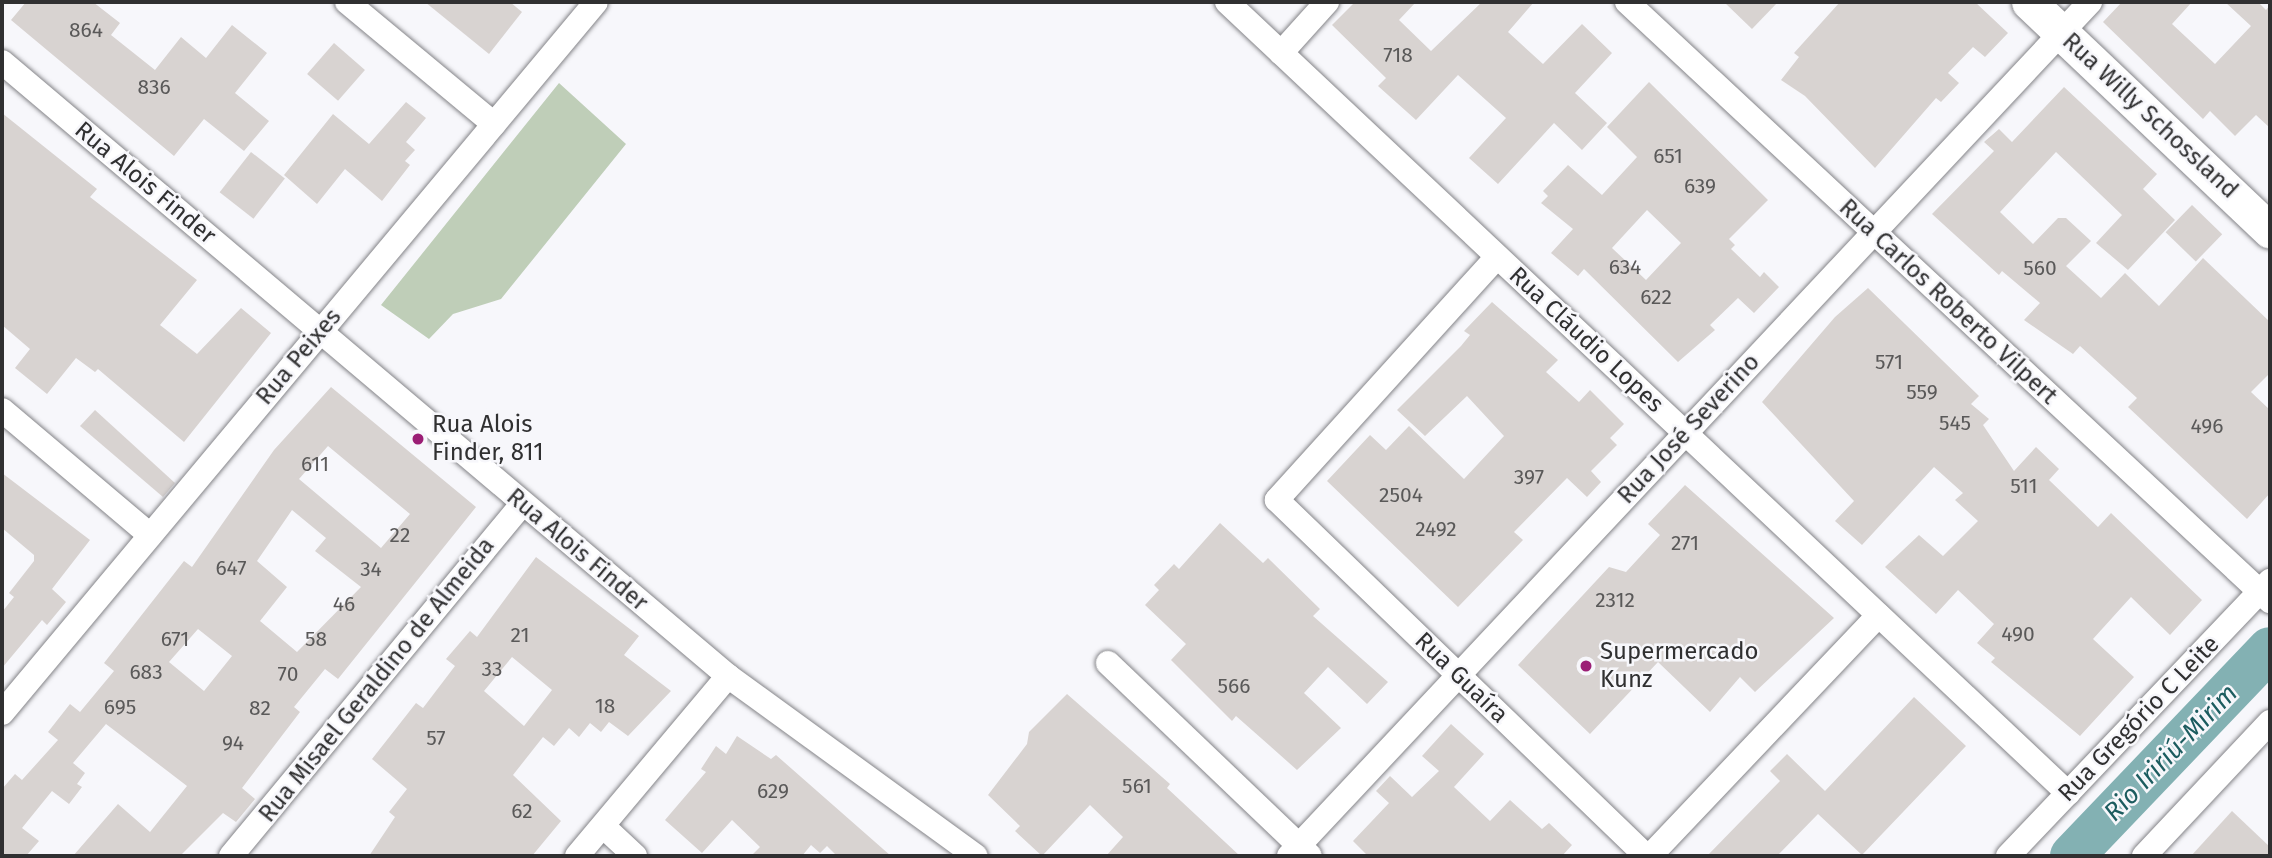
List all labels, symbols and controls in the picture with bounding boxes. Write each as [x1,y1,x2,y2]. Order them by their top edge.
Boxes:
house number: 864 [69,17,103,43]
street label: Rua Willy Schossland [2056,27,2244,205]
house number: 718 [1383,42,1413,68]
house number: 836 [137,74,171,100]
street label: Rua Alois Finder [69,116,221,250]
house number: 651 [1653,143,1683,169]
house number: 639 [1684,173,1716,199]
street label: Rua Carlos Roberto Vilpert [1833,193,2063,411]
house number: 634 [1609,254,1641,280]
house number: 560 [2023,255,2057,281]
street label: Rua Cláudio Lopes [1503,261,1669,419]
house number: 622 [1640,284,1672,310]
street label: Rua Peixes [250,303,348,411]
street label: Rua José Severino [1612,348,1766,510]
house number: 571 [1875,349,1903,375]
house number: 559 [1906,379,1938,405]
house number: 545 [1939,410,1971,436]
place label: Rua Alois Finder, 811 [432,411,544,467]
house number: 496 [2191,413,2223,439]
marker: Rua Alois Finder, 811 [410,431,426,447]
house number: 611 [301,451,329,477]
house number: 397 [1514,464,1544,490]
house number: 511 [2010,473,2038,499]
house number: 2504 [1379,482,1423,508]
street label: Rua Alois Finder [501,483,653,617]
house number: 2492 [1415,516,1457,542]
house number: 22 [390,522,410,548]
house number: 271 [1671,530,1699,556]
street label: Rua Misael Geraldino de Almeida [253,532,501,828]
house number: 647 [215,555,247,581]
house number: 34 [360,556,382,582]
house number: 2312 [1595,587,1635,613]
house number: 46 [333,591,355,617]
house number: 490 [2001,621,2035,647]
house number: 21 [511,622,529,648]
house number: 671 [161,626,189,652]
house number: 58 [305,626,327,652]
street label: Rua Guaíra [1408,627,1514,729]
street label: Rua Gregório C Leite [2052,630,2226,808]
place label: Supermercado Kunz [1600,638,1758,694]
house number: 33 [482,656,502,682]
marker: Supermercado Kunz [1578,658,1594,674]
house number: 683 [129,659,163,685]
house number: 70 [278,661,298,687]
house number: 566 [1218,673,1250,699]
water label: Rio Iririú-Mirim [2098,678,2244,828]
house number: 18 [595,693,615,719]
house number: 695 [104,694,136,720]
house number: 82 [249,695,271,721]
house number: 57 [426,725,446,751]
house number: 94 [222,730,244,756]
house number: 561 [1122,773,1152,799]
house number: 629 [757,778,789,804]
house number: 62 [511,798,533,824]

